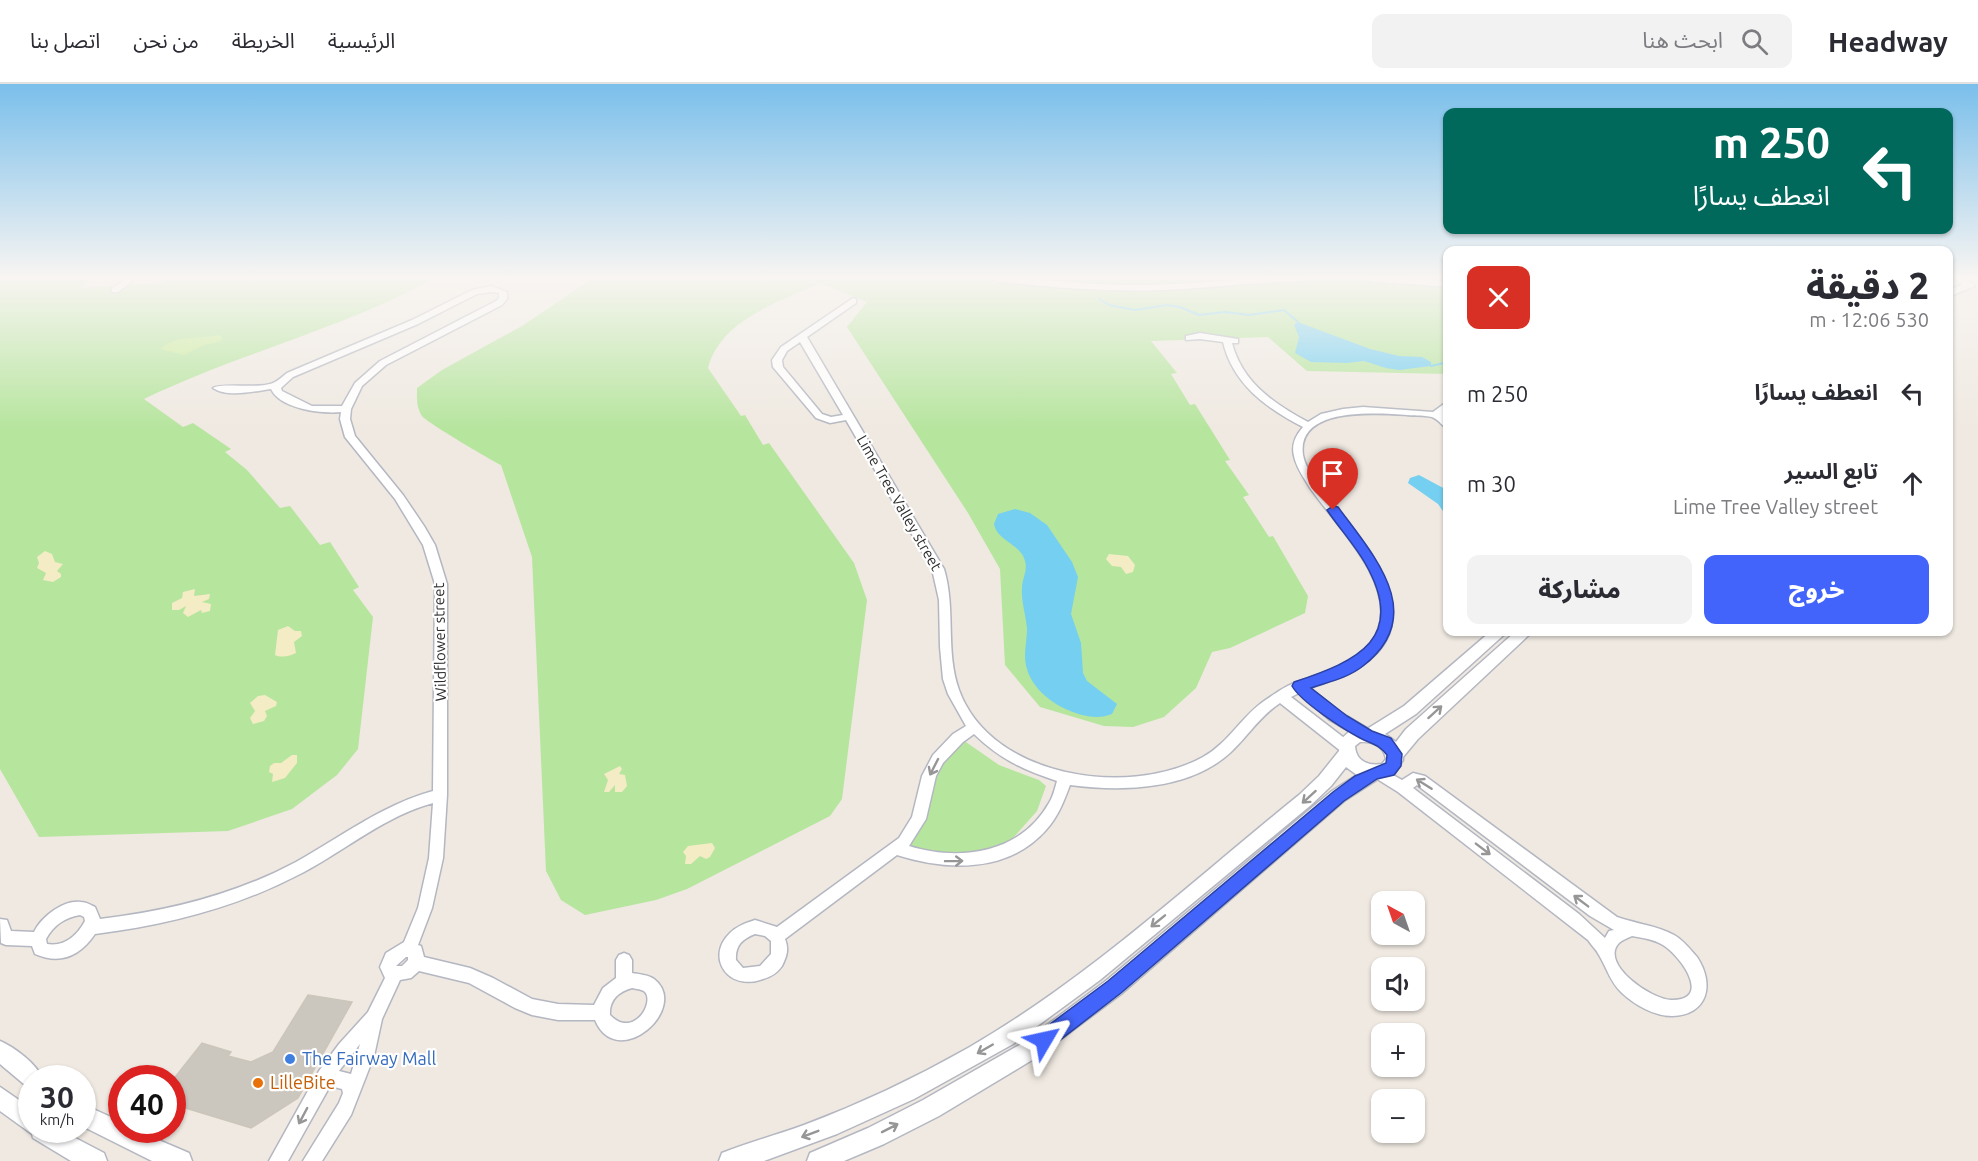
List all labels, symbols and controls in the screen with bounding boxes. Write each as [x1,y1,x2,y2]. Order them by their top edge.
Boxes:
search box [1372,14,1792,68]
icon: search [1738,25,1771,58]
text: Headway [1828,26,1948,57]
text: ابحث هنا [1642,27,1723,52]
text: اتصل بنا [30,28,100,52]
text: من نحن [133,28,199,52]
text: الخريطة [232,28,295,52]
text: الرئيسية [328,28,395,52]
text: 250 m [1713,119,1830,166]
icon: left [1851,132,1929,210]
text: انعطف يسارًا [1693,180,1830,210]
text: 2 دقيقة [1806,265,1929,306]
button: close [1467,266,1530,329]
text: 530 m · 12:06 [1809,308,1929,331]
icon: left [1896,377,1929,410]
text: انعطف يسارًا [1755,379,1878,404]
text: 250 m [1467,381,1528,406]
street label: Lime Tree Valley street [854,432,945,574]
pin [1307,448,1358,510]
icon: arrive [1316,457,1349,490]
text: تابع السير [1785,458,1878,483]
icon: ahead [1896,467,1929,500]
text: 30 m [1467,471,1516,496]
text: Lime Tree Valley street [1673,495,1878,518]
button: مشاركة [1467,555,1692,624]
button: خروج [1704,555,1929,624]
street label: Wildflower street [430,583,449,701]
one-way arrow [1428,705,1443,719]
one-way arrow [928,758,940,775]
one-way arrow [1416,778,1433,791]
one-way arrow [1302,790,1317,804]
one-way arrow [1474,842,1490,855]
one-way arrow [944,855,964,867]
north arrow [1371,891,1425,945]
map controls [1371,891,1425,1143]
one-way arrow [1573,894,1589,907]
one-way arrow [1150,914,1166,927]
button: sound [1371,957,1425,1011]
position arrow [1012,1008,1076,1072]
button: + [1371,1023,1425,1077]
one-way arrow [977,1043,994,1055]
place label: The Fairway Mall [302,1048,437,1068]
marker: The Fairway Mall [283,1052,297,1066]
speed limit sign: 40 [108,1065,186,1143]
place label: LilleBite [270,1072,336,1092]
marker: LilleBite [251,1076,265,1090]
text: 30 [40,1080,74,1114]
button: − [1371,1089,1425,1143]
one-way arrow [297,1107,309,1124]
text: km/h [40,1111,74,1128]
one-way arrow [881,1122,899,1134]
one-way arrow [801,1130,820,1141]

